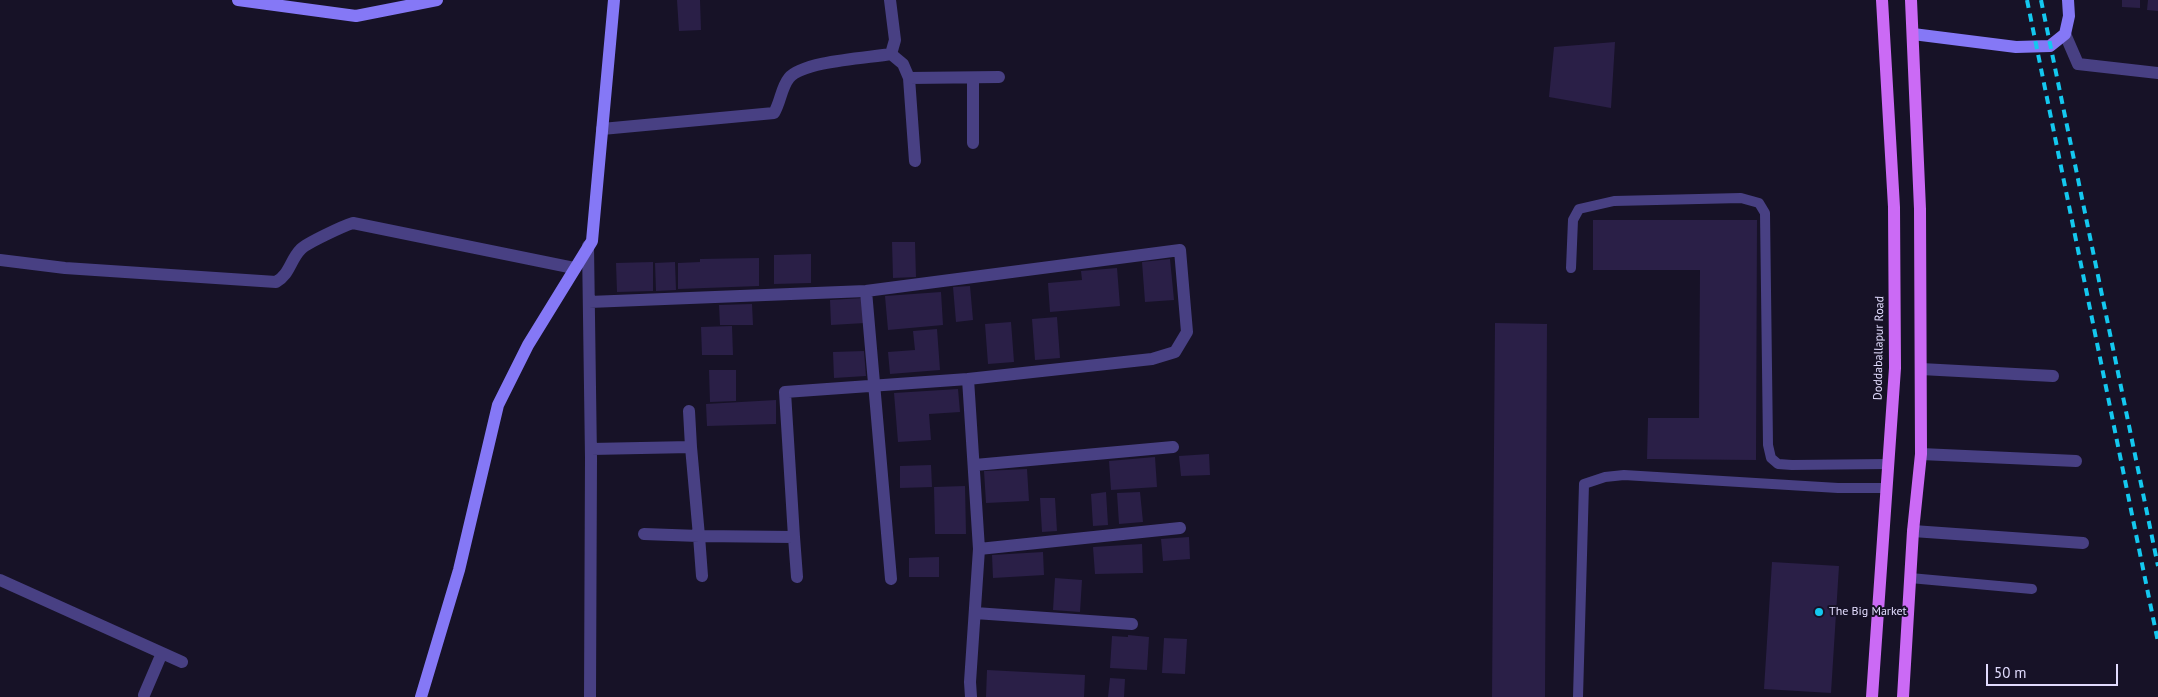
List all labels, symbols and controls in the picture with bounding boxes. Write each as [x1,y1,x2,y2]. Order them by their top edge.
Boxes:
street label: Doddaballapur Road [1871,296,1887,400]
place label: The Big Market [1829,605,1907,619]
marker: The Big Market [1813,606,1825,618]
scale bar [1988,654,2120,686]
text: 50 m [1994,663,2027,682]

